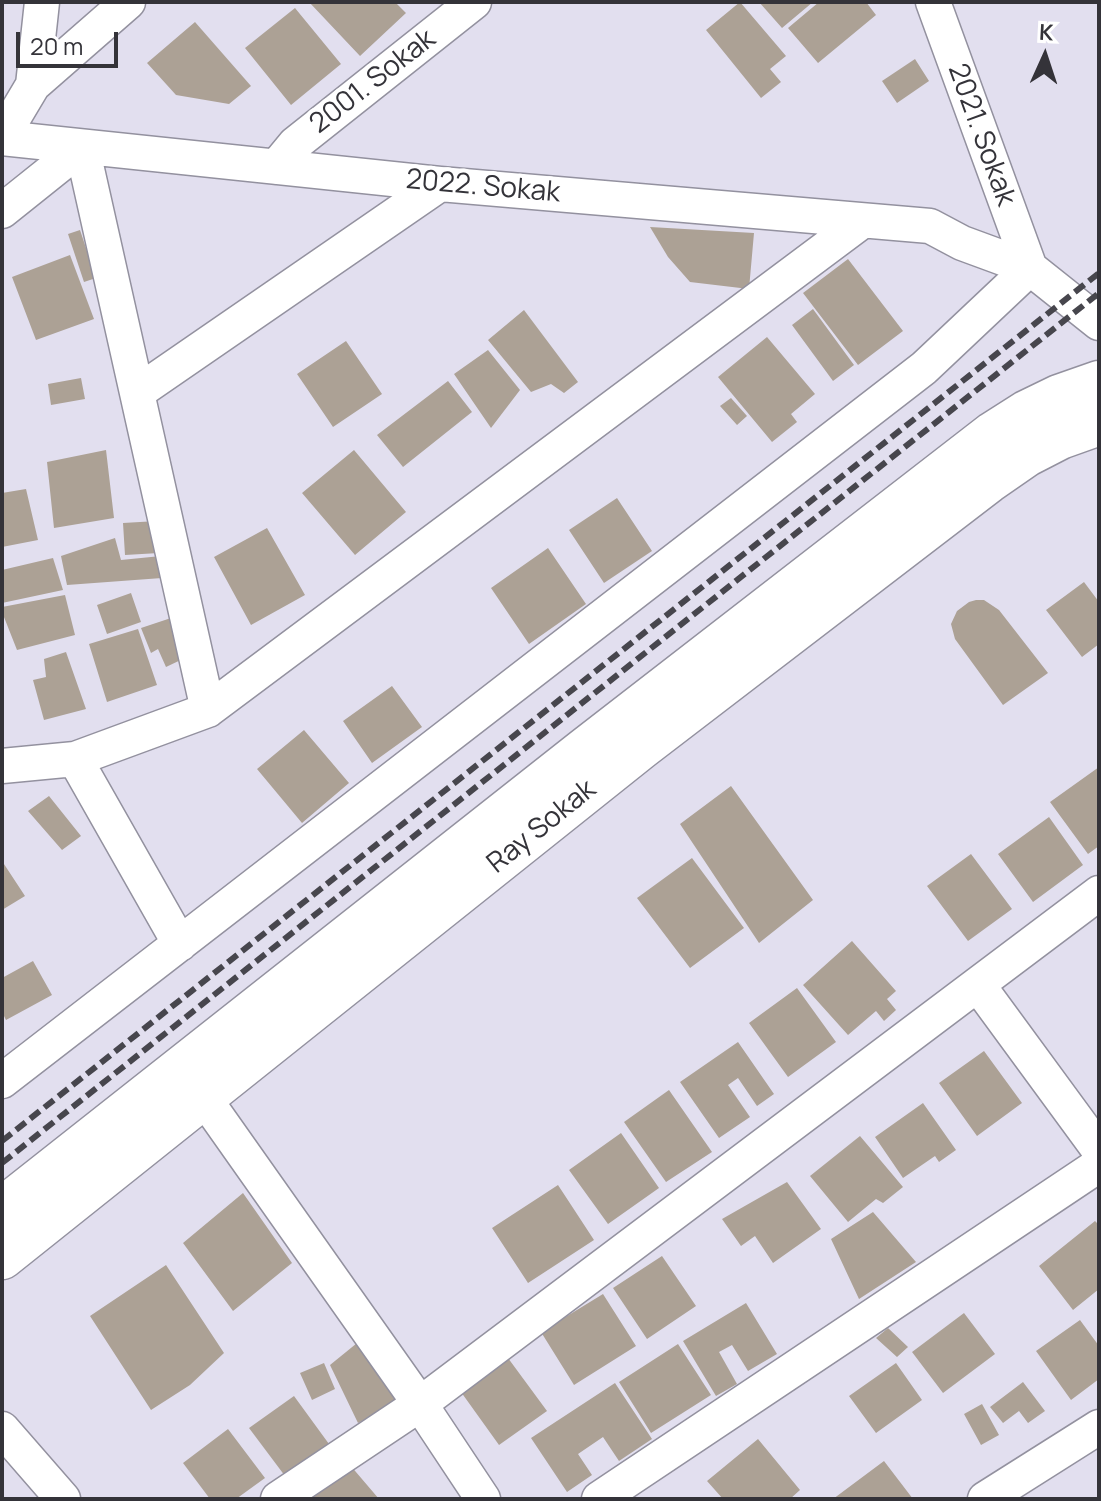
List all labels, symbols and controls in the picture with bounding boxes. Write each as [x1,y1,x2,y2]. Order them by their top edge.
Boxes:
scale bar [20,16,122,66]
north arrow [1005,16,1085,96]
text: K [1038,17,1054,47]
street label: 2001. Sokak [304,23,442,141]
text: 20 m [30,29,83,62]
street label: 2021. Sokak [940,59,1022,211]
street label: 2022. Sokak [404,164,562,210]
street label: Ray Sokak [481,773,603,881]

